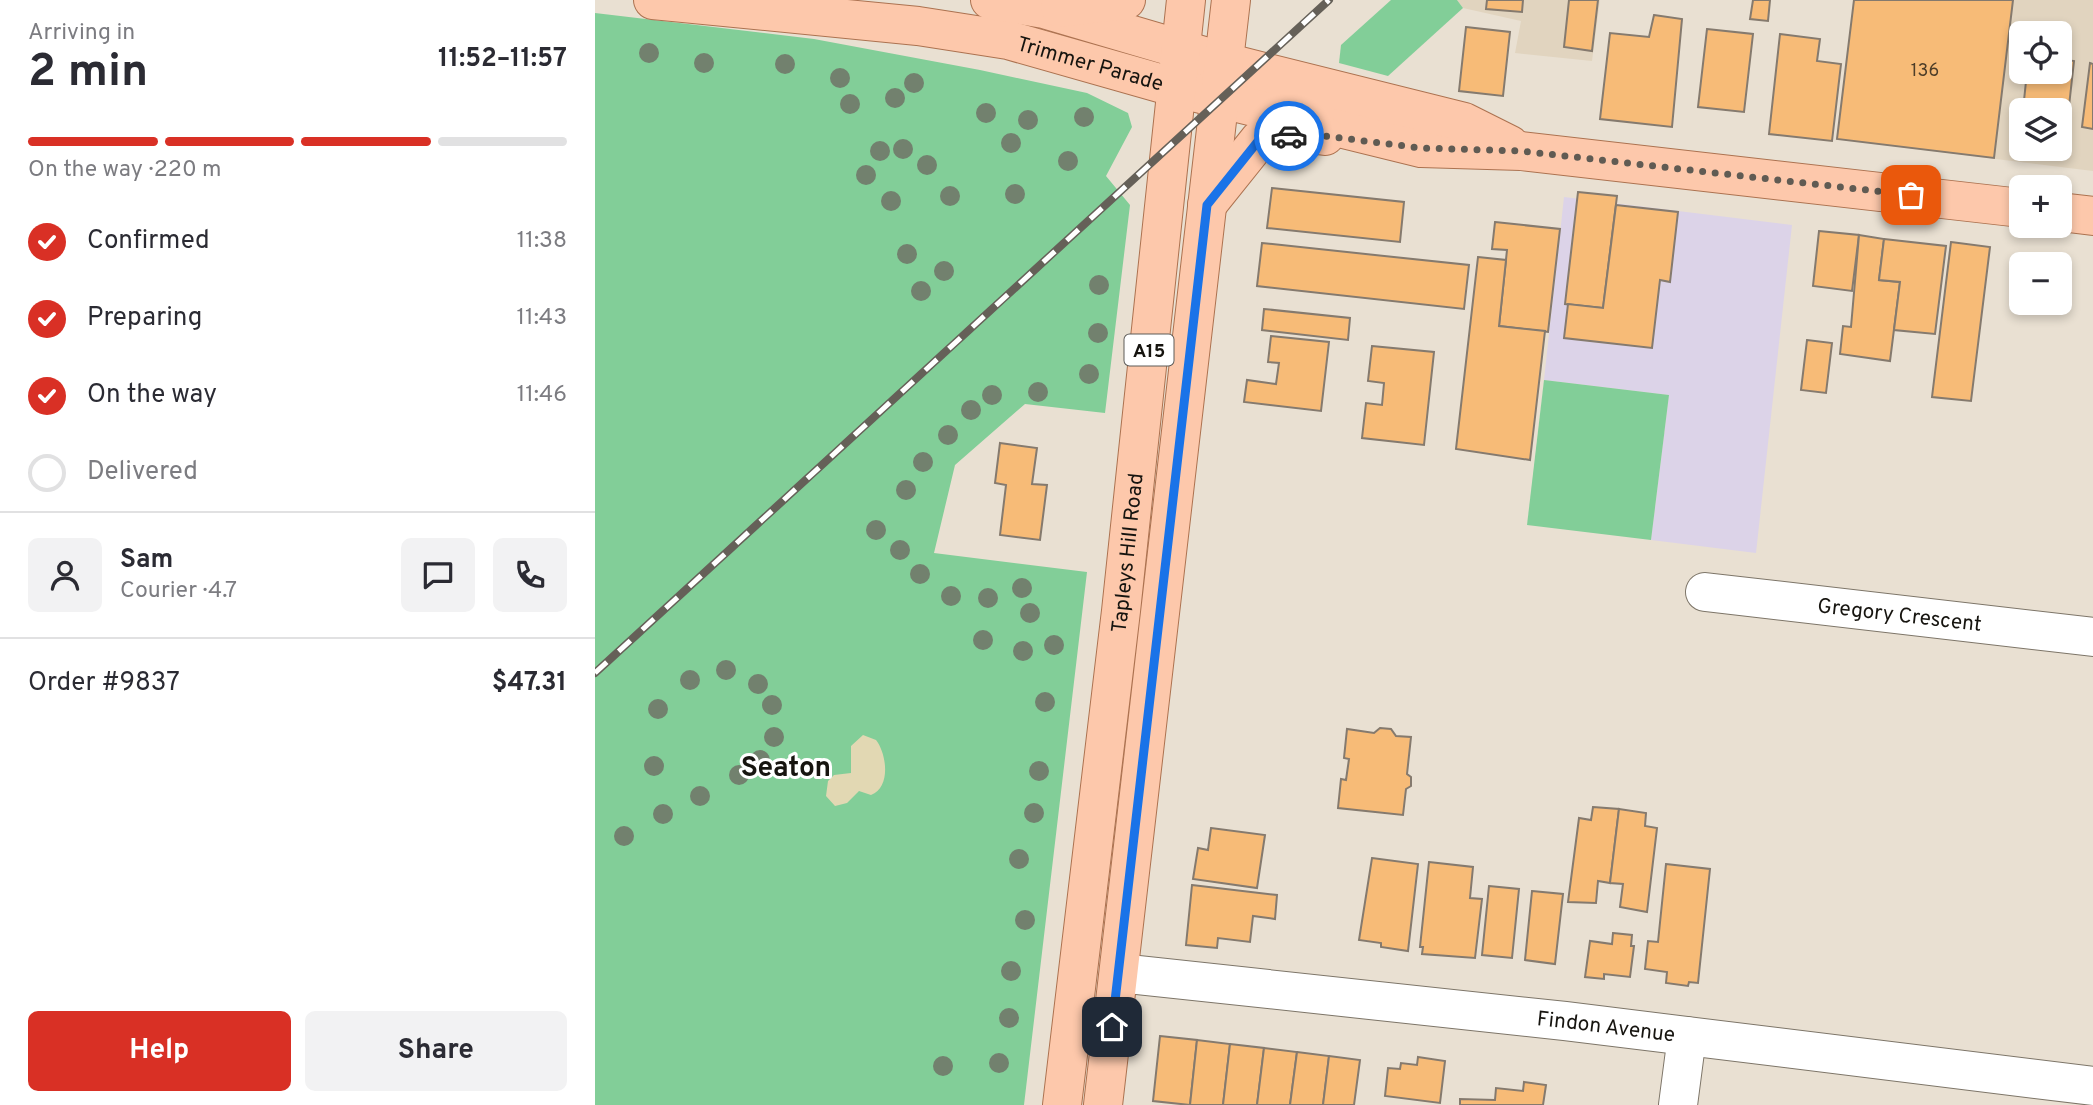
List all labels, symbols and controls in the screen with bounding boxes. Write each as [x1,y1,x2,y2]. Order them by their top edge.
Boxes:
text: Arriving in [28,19,135,48]
map controls [2009,21,2072,315]
button: locate [2009,21,2072,84]
street label: Trimmer Parade [1014,31,1166,98]
text: 11:52–11:57 [438,43,567,76]
text: 2 min [28,44,148,103]
house number: 136 [1911,60,1939,83]
button: layers [2009,98,2072,161]
courier [1254,101,1324,171]
icon: car [1270,117,1308,155]
text: On the way · 220 m [28,156,222,185]
pin [1881,165,1941,225]
button: + [2009,175,2072,238]
icon: bag [1892,176,1930,214]
icon: check [28,223,66,261]
text: Confirmed [87,225,210,258]
text: 11:38 [517,227,567,256]
button: − [2009,252,2072,315]
icon: check [28,300,66,338]
text: Preparing [87,302,202,335]
text: 11:43 [517,304,567,333]
road number: A15 [1125,334,1173,366]
icon: check [28,377,66,415]
text: On the way [87,379,217,412]
text: 11:46 [517,381,567,410]
text: Delivered [87,456,198,489]
street label: Tapleys Hill Road [1106,472,1151,634]
button: person [28,538,102,612]
button: chat [401,538,475,612]
button: phone [493,538,567,612]
text: Sam [120,544,173,577]
text: Courier · 4.7 [120,577,237,606]
street label: Gregory Crescent [1816,593,1983,639]
text: Order #9837 [28,667,180,700]
text: $47.31 [492,667,567,700]
district label: Seaton [741,751,831,787]
pin [1082,997,1142,1057]
street label: Findon Avenue [1536,1006,1677,1049]
icon: home [1093,1008,1131,1046]
button: Help [28,1011,291,1091]
button: Share [305,1011,567,1091]

